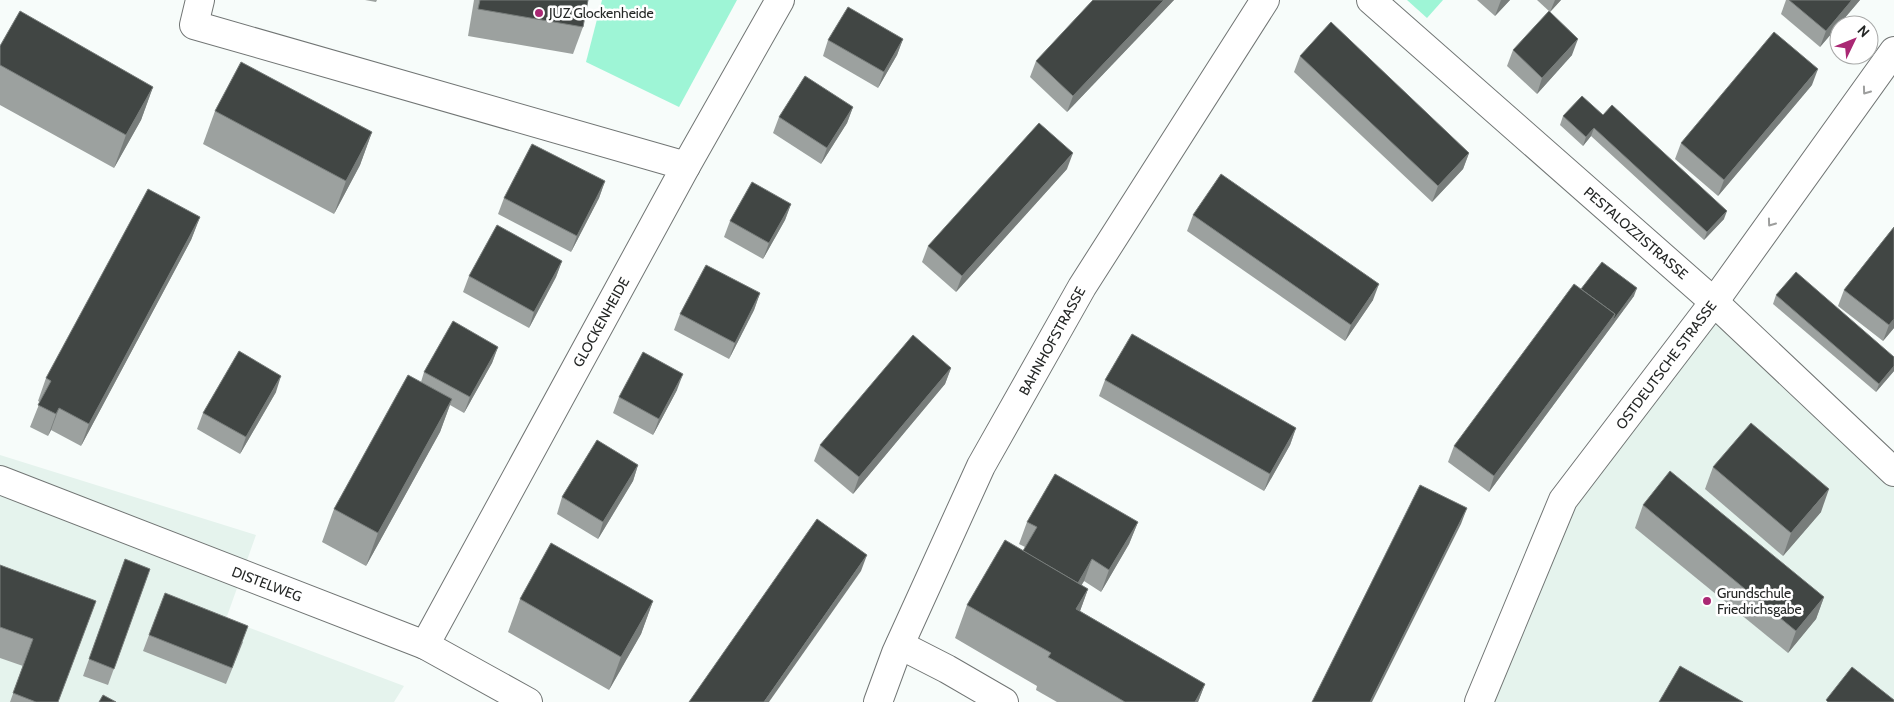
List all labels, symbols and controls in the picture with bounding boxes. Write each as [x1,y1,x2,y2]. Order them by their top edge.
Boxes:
place label: JUZ Glockenheide [548,4,654,22]
marker: JUZ Glockenheide [533,7,545,19]
north arrow [1829,15,1879,65]
text: N [1854,21,1873,41]
one-way arrow [1863,85,1872,95]
street label: PESTALOZZISTRASSE [1580,183,1692,283]
one-way arrow [1768,217,1777,227]
street label: GLOCKENHEIDE [569,274,633,370]
street label: BAHNHOFSTRASSE [1015,283,1089,399]
street label: OSTDEUTSCHE STRASSE [1612,297,1720,433]
street label: DISTELWEG [229,562,305,606]
place label: Grundschule Friedrichsgabe [1717,584,1802,618]
marker: Grundschule Friedrichsgabe [1701,595,1713,607]

